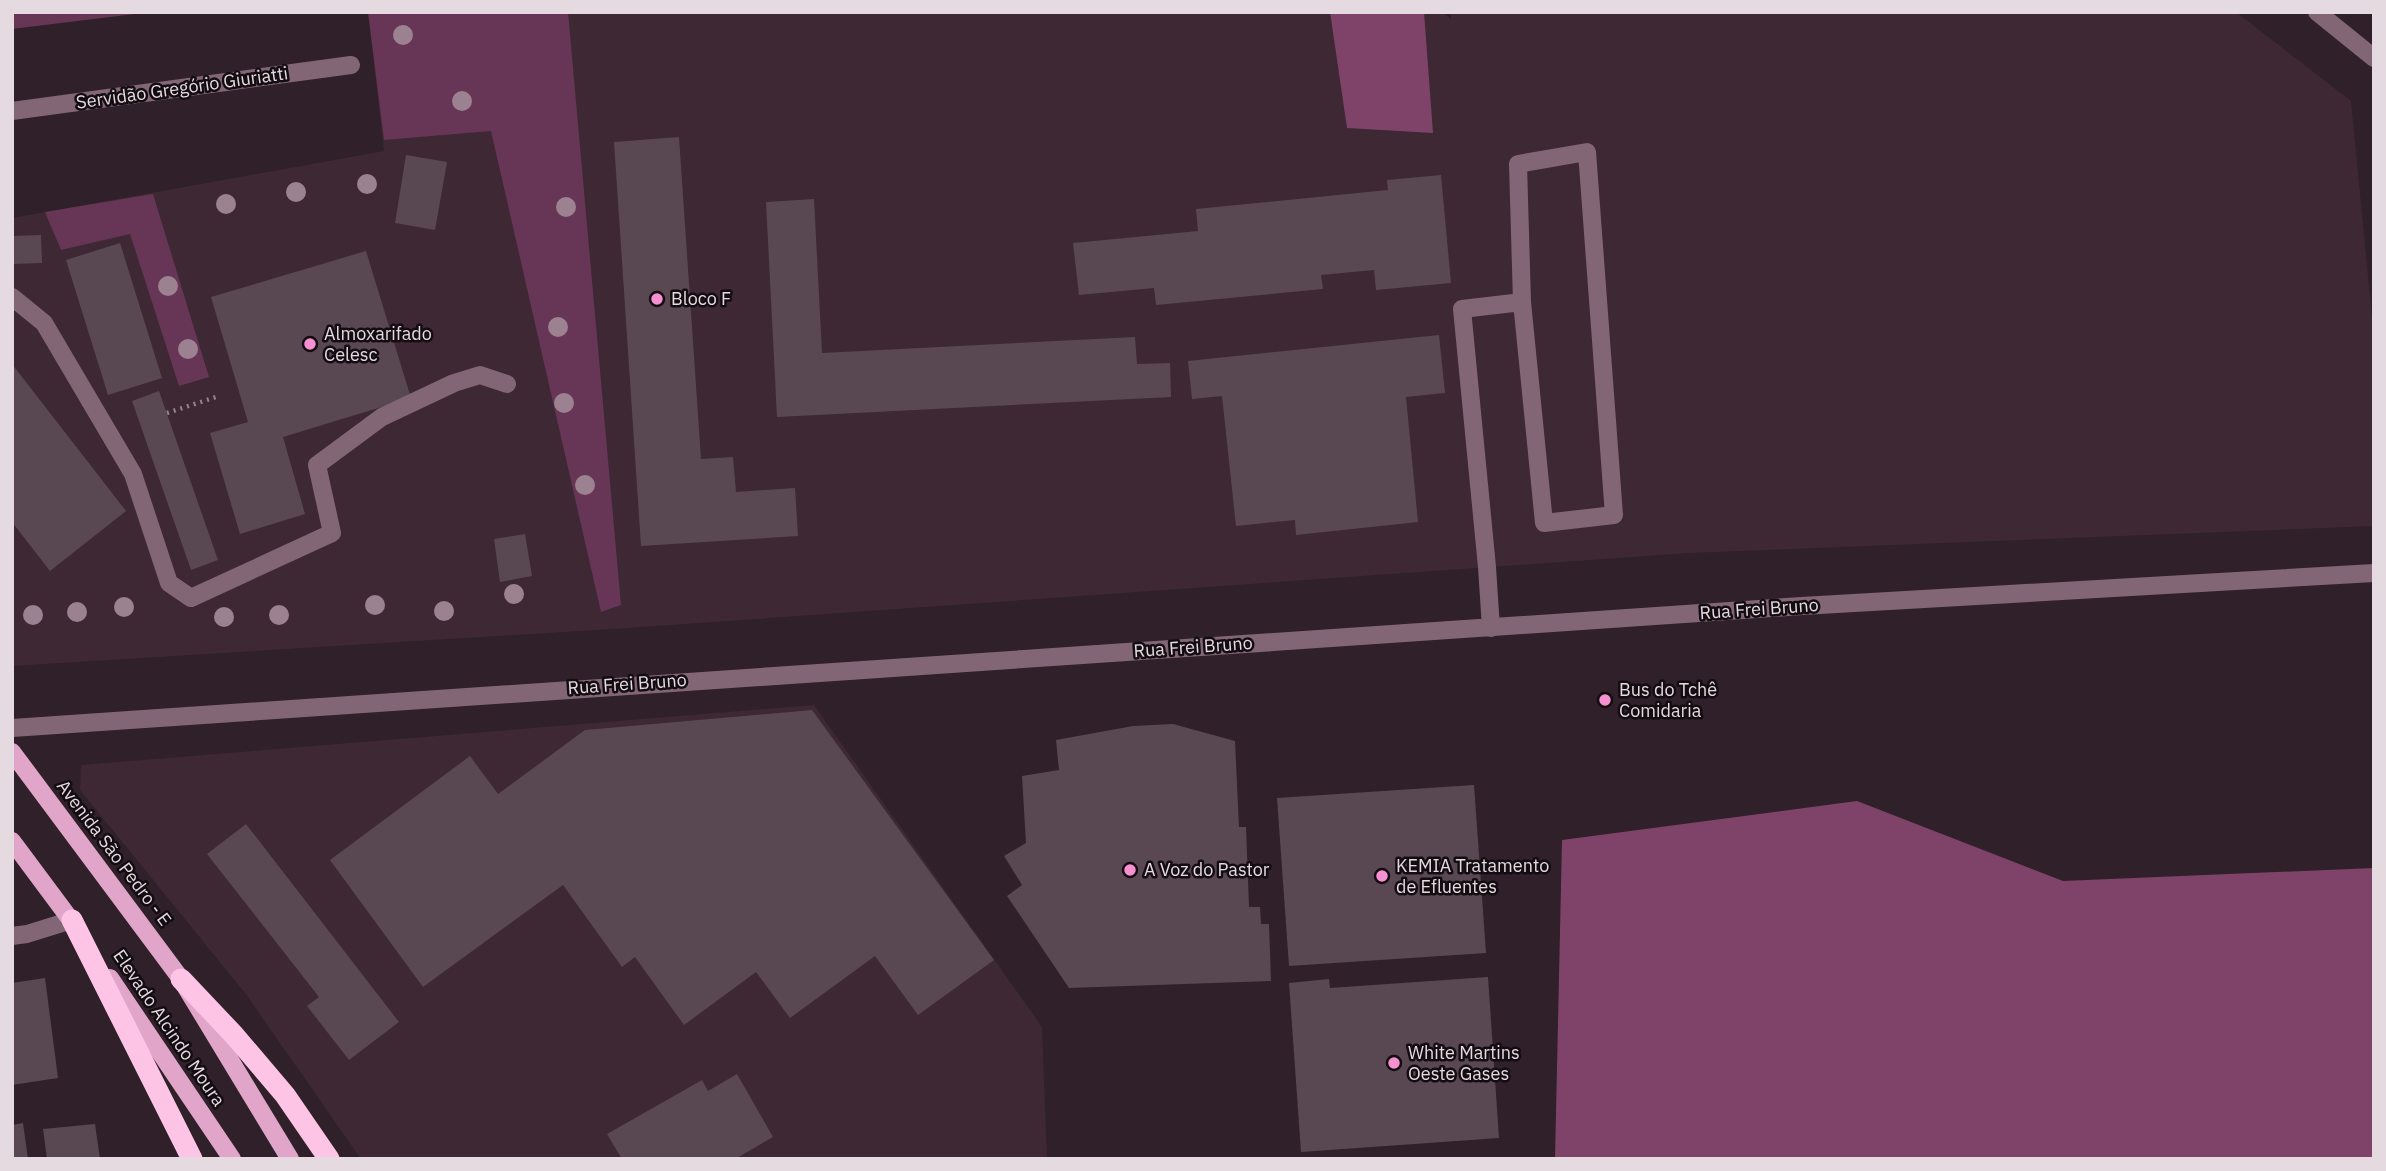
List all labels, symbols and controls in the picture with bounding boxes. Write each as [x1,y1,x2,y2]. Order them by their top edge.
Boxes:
street label: Servidão Gregório Giuriatti [75,61,289,114]
place label: Bloco F [671,287,731,310]
marker: Bloco F [649,291,665,307]
place label: Almoxarifado Celesc [324,322,432,366]
marker: Almoxarifado Celesc [302,336,318,352]
street label: Rua Frei Bruno [1699,593,1819,624]
street label: Rua Frei Bruno [1133,631,1253,662]
street label: Rua Frei Bruno [567,668,687,699]
place label: Bus do Tchê Comidaria [1619,678,1717,722]
marker: Bus do Tchê Comidaria [1597,692,1613,708]
street label: Avenida São Pedro - E [52,775,177,930]
place label: KEMIA Tratamento de Efluentes [1396,854,1549,898]
place label: A Voz do Pastor [1144,858,1270,881]
marker: A Voz do Pastor [1122,862,1138,878]
marker: KEMIA Tratamento de Efluentes [1374,868,1390,884]
street label: Elevado Alcindo Moura [108,945,231,1111]
place label: White Martins Oeste Gases [1408,1041,1520,1085]
marker: White Martins Oeste Gases [1386,1055,1402,1071]

